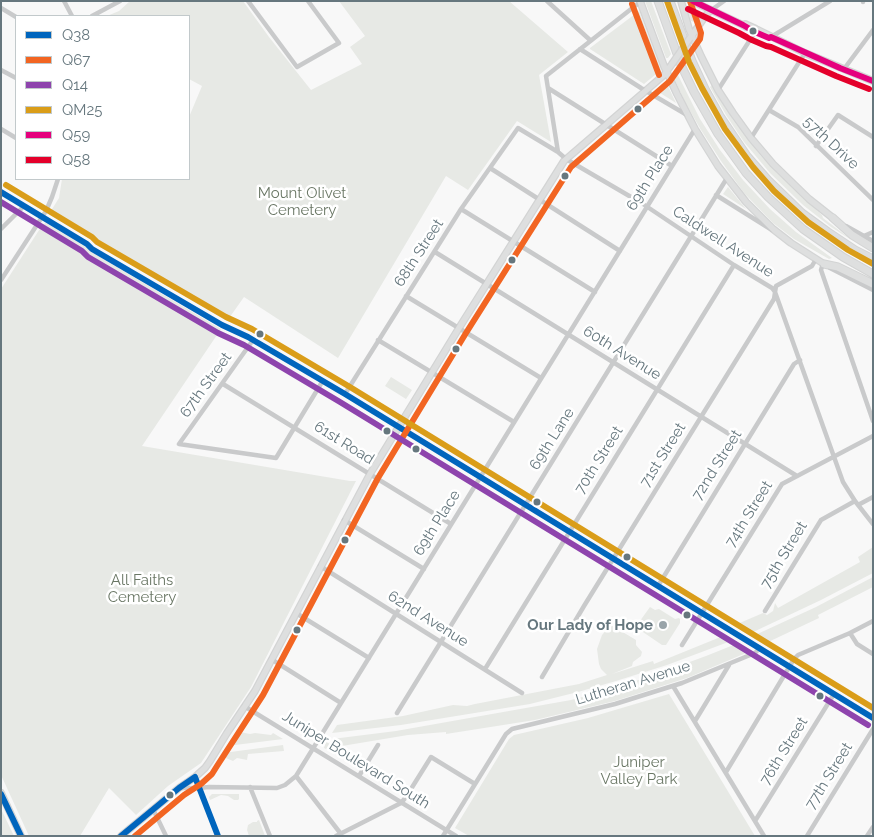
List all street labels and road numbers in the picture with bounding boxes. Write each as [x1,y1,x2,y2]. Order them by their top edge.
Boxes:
street label: 57th Drive [799,113,863,173]
street label: 69th Place [623,142,677,214]
street label: Caldwell Avenue [669,203,777,281]
street label: 68th Street [390,216,448,290]
street label: 60th Avenue [580,322,664,384]
street label: 67th Street [176,349,236,421]
street label: 69th Lane [526,405,578,473]
street label: 61st Road [311,417,377,469]
street label: 71st Street [636,420,690,490]
street label: 70th Street [571,423,627,497]
street label: 72nd Street [688,427,746,503]
street label: 74th Street [722,478,776,550]
street label: 69th Place [410,487,464,559]
street label: 75th Street [757,518,811,592]
street label: 62nd Avenue [384,587,472,651]
street label: Lutheran Avenue [574,657,692,709]
street label: Juniper Boulevard South [279,707,433,813]
street label: 76th Street [756,714,812,788]
street label: 77th Street [801,739,857,813]

